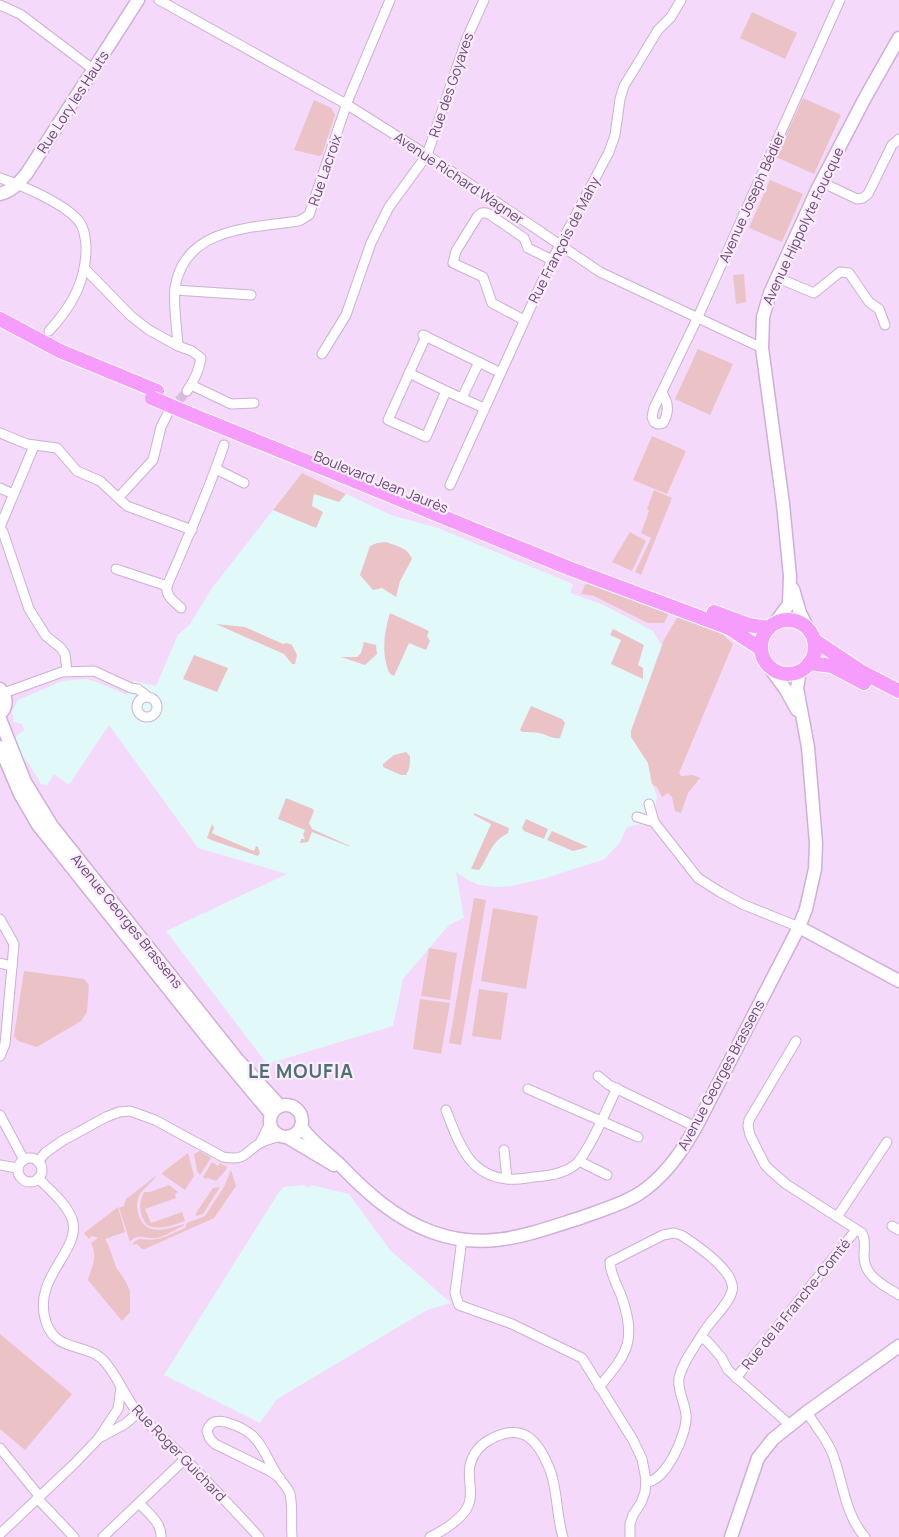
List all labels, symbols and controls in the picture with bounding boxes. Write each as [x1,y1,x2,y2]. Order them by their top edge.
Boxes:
street label: Rue des Goyaves [424,30,477,140]
street label: Rue Lory les Hauts [32,47,113,157]
street label: Avenue Richard Wagner [391,127,528,228]
street label: Avenue Joseph Bédier [714,128,789,265]
street label: Rue Lacroix [303,131,346,208]
street label: Avenue Hippolyte Foucque [758,144,847,308]
street label: Rue François de Mahy [523,173,604,306]
street label: Boulevard Jean Jaurès [311,446,451,517]
street label: Avenue Georges Brassens [67,849,188,992]
street label: Avenue Georges Brassens [673,996,768,1153]
district label: LE MOUFIA [248,1058,354,1084]
street label: Rue de la Franche-Comté [737,1234,854,1373]
street label: Rue Roger Guichard [128,1400,231,1505]

